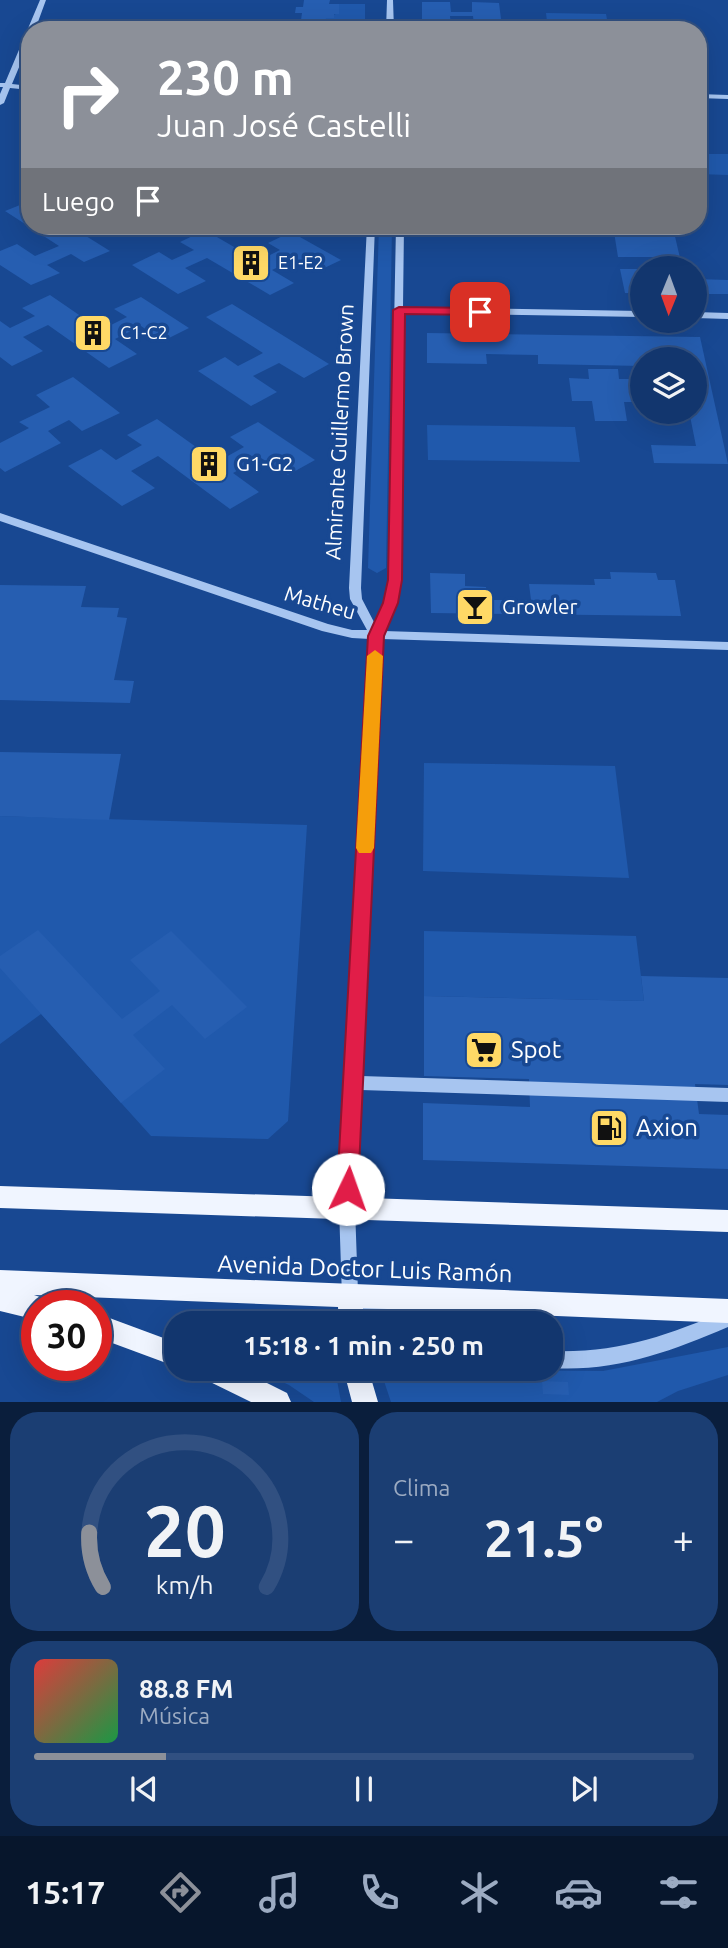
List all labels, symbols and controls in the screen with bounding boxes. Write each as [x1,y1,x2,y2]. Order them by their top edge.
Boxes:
icon: right [42,49,133,140]
text: 230 m [157,49,294,104]
text: Juan José Castelli [157,107,411,143]
icon: arrive [129,182,167,220]
text: Luego [42,187,115,216]
building icon: E1-E2 [230,242,272,284]
place label: E1-E2 [278,252,324,272]
north arrow [630,256,707,332]
map controls [630,256,707,424]
pin [450,282,510,342]
icon: arrive [461,293,499,331]
street label: Almirante Guillermo Brown [320,303,358,561]
building icon: C1-C2 [72,312,114,354]
place label: C1-C2 [120,322,168,342]
button: layers [630,347,707,424]
building icon: G1-G2 [188,443,230,485]
place label: G1-G2 [236,451,294,475]
street label: Matheu [282,580,359,624]
bar icon: Growler [454,586,496,628]
place label: Growler [502,594,578,618]
supermarket icon: Spot [463,1029,505,1071]
place label: Spot [511,1036,562,1063]
fuel station icon: Axion [588,1107,630,1149]
place label: Axion [636,1114,698,1141]
position arrow [311,1152,385,1226]
street label: Avenida Doctor Luis Ramón [217,1250,513,1287]
speed limit sign: 30 [21,1290,112,1381]
text: 15:18 · 1 min · 250 m [243,1331,484,1360]
text: Clima [393,1475,450,1500]
text: 20 [143,1490,226,1572]
text: 21.5° [484,1509,603,1567]
text: − [393,1518,414,1560]
text: + [673,1518,694,1560]
text: km/h [156,1571,213,1599]
text: 88.8 FM [139,1674,233,1703]
text: Música [139,1703,210,1728]
icon: previous [125,1770,163,1808]
icon: pause [345,1770,383,1808]
icon: next [565,1770,603,1808]
icon: directions [156,1868,205,1917]
icon: music [255,1868,304,1917]
icon: phone [355,1868,404,1917]
icon: climate [455,1868,504,1917]
icon: car [554,1868,603,1917]
icon: filters [654,1868,703,1917]
text: 15:17 [25,1874,105,1910]

